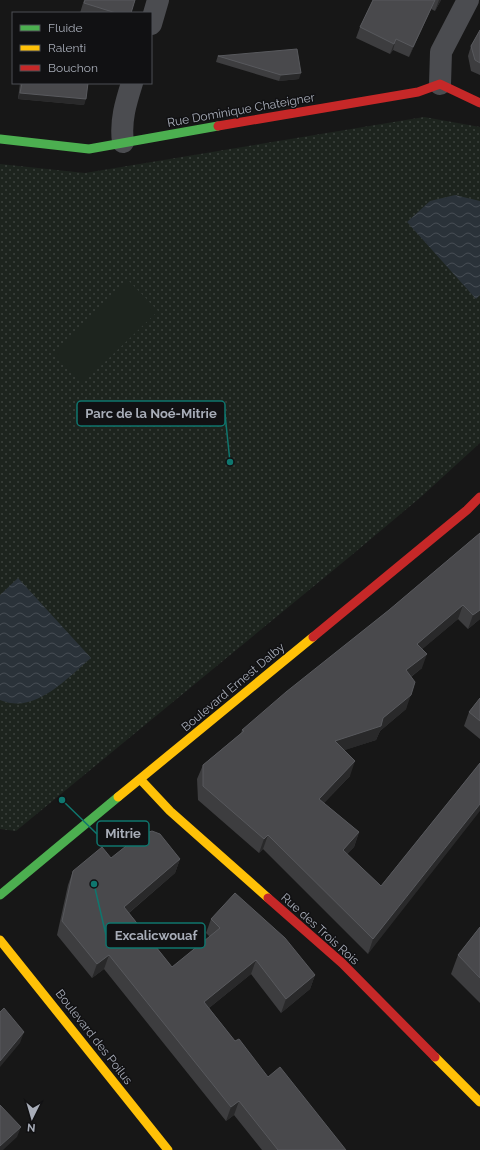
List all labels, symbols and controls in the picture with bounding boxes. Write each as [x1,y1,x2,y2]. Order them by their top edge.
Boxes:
legend [12,12,152,84]
text: Fluide [48,21,83,35]
text: Ralenti [48,41,86,55]
text: Bouchon [48,61,98,75]
street label: Rue Dominique Chateigner [166,90,317,130]
callout: Parc de la Noé-Mitrie [77,401,225,426]
text: Parc de la Noé-Mitrie [85,406,217,421]
street label: Boulevard Ernest Dalby [179,639,288,734]
callout: Mitrie [97,821,149,846]
text: Mitrie [105,826,141,841]
street label: Rue des Trois Rois [278,890,362,968]
callout: Excalicwouaf [106,923,205,948]
text: Excalicwouaf [115,928,199,943]
street label: Boulevard des Poilus [53,987,135,1087]
north arrow [12,1098,52,1138]
text: N [26,1121,36,1134]

